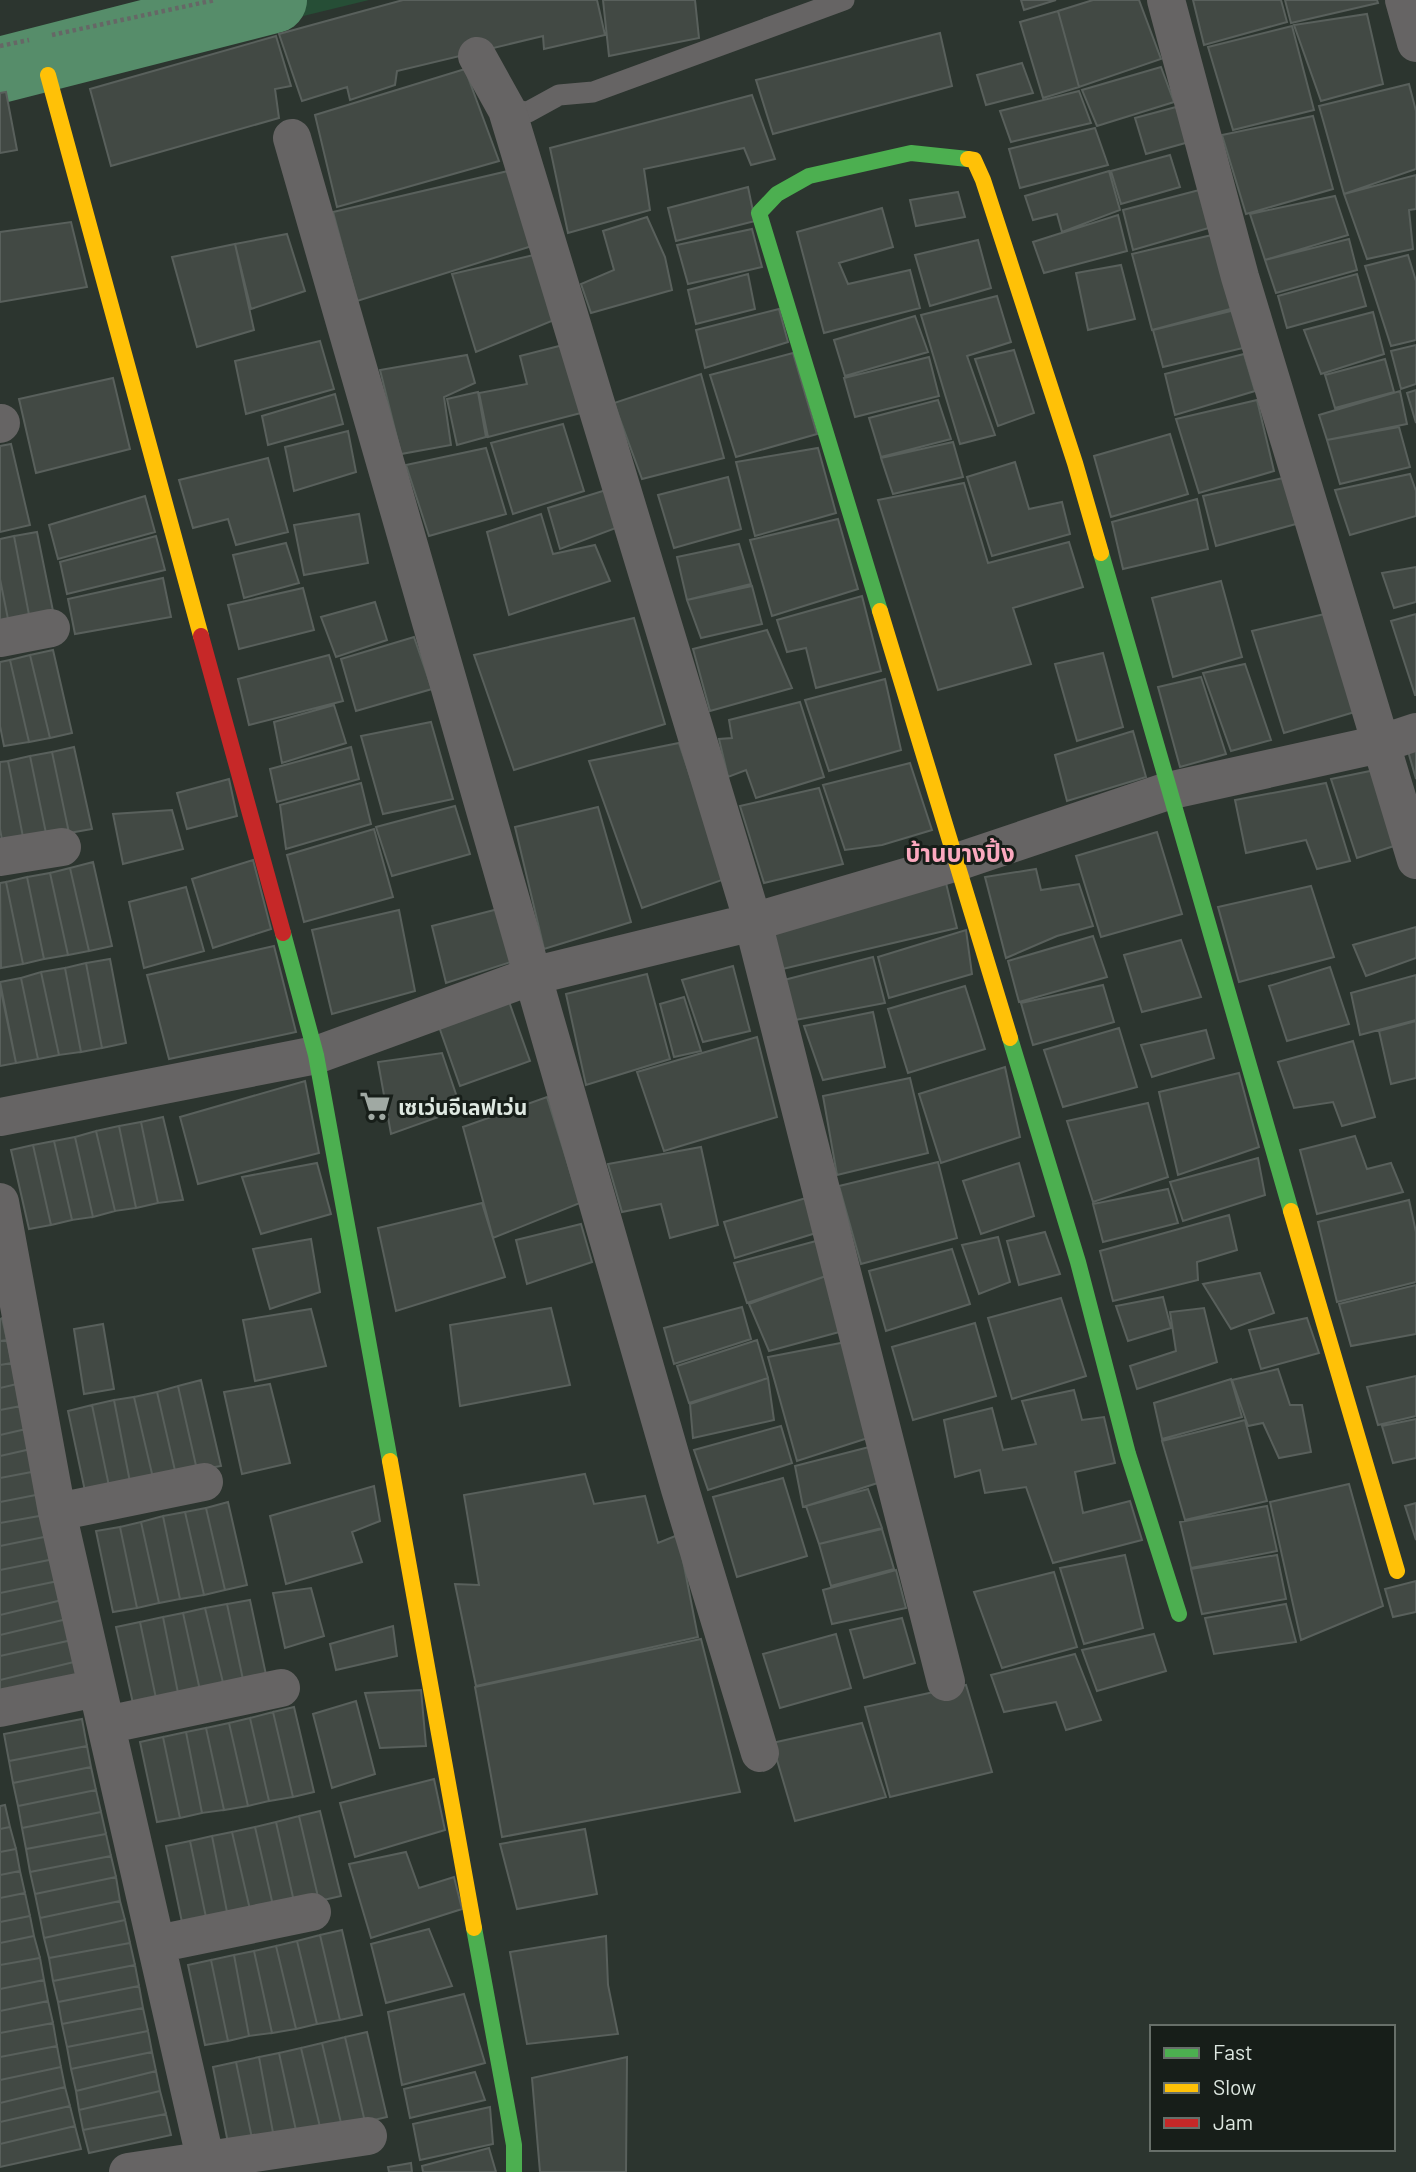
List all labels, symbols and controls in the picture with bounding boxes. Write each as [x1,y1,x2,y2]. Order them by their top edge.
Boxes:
district label: บ้านบางปิ้ง [905,838,1015,867]
supermarket icon: เซเว่นอีเลฟเว่น [358,1089,392,1123]
place label: เซเว่นอีเลฟเว่น [398,1094,527,1119]
legend [1150,2025,1395,2151]
text: Fast [1213,2039,1253,2064]
text: Slow [1213,2074,1256,2099]
text: Jam [1213,2109,1253,2134]

